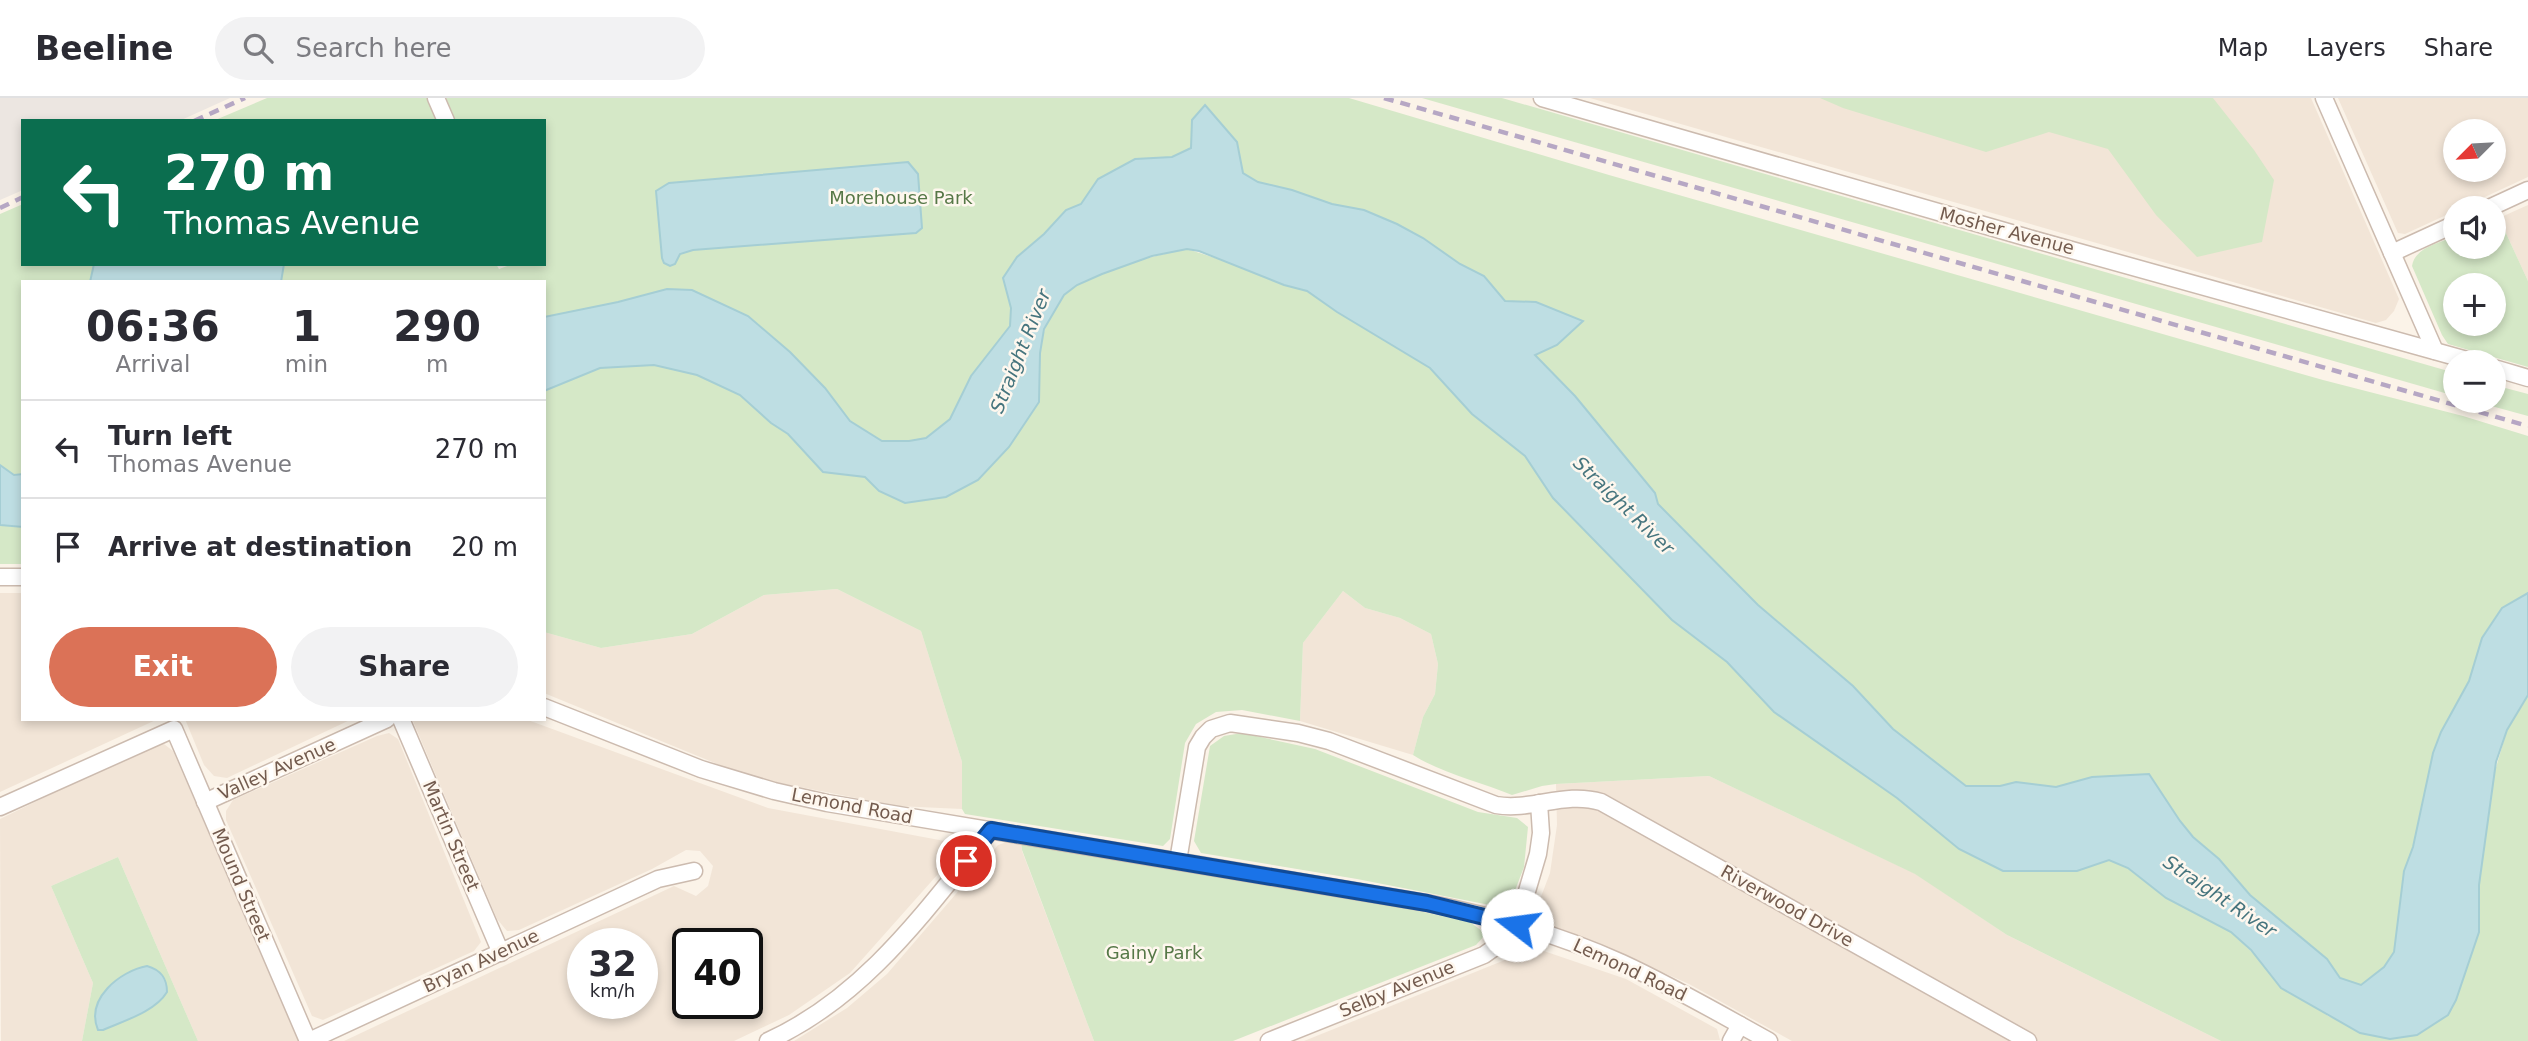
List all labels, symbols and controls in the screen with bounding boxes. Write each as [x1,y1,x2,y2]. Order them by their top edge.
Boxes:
search box [215,17,705,80]
text: Beeline [35,29,173,68]
icon: search [239,29,277,67]
text: Search here [295,33,452,63]
text: Map [2218,34,2268,62]
text: Layers [2306,34,2386,62]
text: Share [2424,34,2493,62]
north arrow [2443,119,2506,182]
map controls [2443,119,2506,413]
text: 270 m [164,145,334,202]
icon: left [49,147,140,238]
park label: Morehouse Park [829,187,973,208]
button: sound [2443,196,2506,259]
street label: Mosher Avenue [1938,202,2077,259]
text: Thomas Avenue [164,204,420,242]
button: + [2443,273,2506,336]
water label: Straight River [985,285,1055,416]
text: 06:36 [86,302,220,351]
text: 1 [292,302,321,351]
text: 290 [393,302,481,351]
button: − [2443,350,2506,413]
text: Arrival [116,351,190,377]
text: min [285,351,328,377]
text: m [426,351,448,377]
text: Turn left [108,421,232,451]
icon: left [49,430,87,468]
text: 270 m [435,434,518,464]
text: Thomas Avenue [108,451,292,477]
water label: Straight River [1569,452,1680,559]
icon: arrive [49,528,87,566]
text: Arrive at destination [108,532,412,562]
text: 20 m [451,532,518,562]
button: Exit [49,627,277,707]
button: Share [291,627,518,707]
street label: Valley Avenue [215,733,339,804]
street label: Martin Street [419,777,484,894]
street label: Lemond Road [790,783,914,828]
street label: Mound Street [208,825,275,945]
pin [936,831,996,891]
icon: arrive [947,842,985,880]
water label: Straight River [2160,850,2281,942]
street label: Riverwood Drive [1717,860,1857,951]
position arrow [1480,888,1554,962]
street label: Bryan Avenue [420,925,542,997]
speed limit sign: 40 [672,928,763,1019]
street label: Lemond Road [1570,934,1690,1005]
park label: Gainy Park [1106,942,1203,963]
text: 32 [588,944,637,984]
street label: Selby Avenue [1336,956,1457,1021]
text: km/h [590,980,635,1001]

